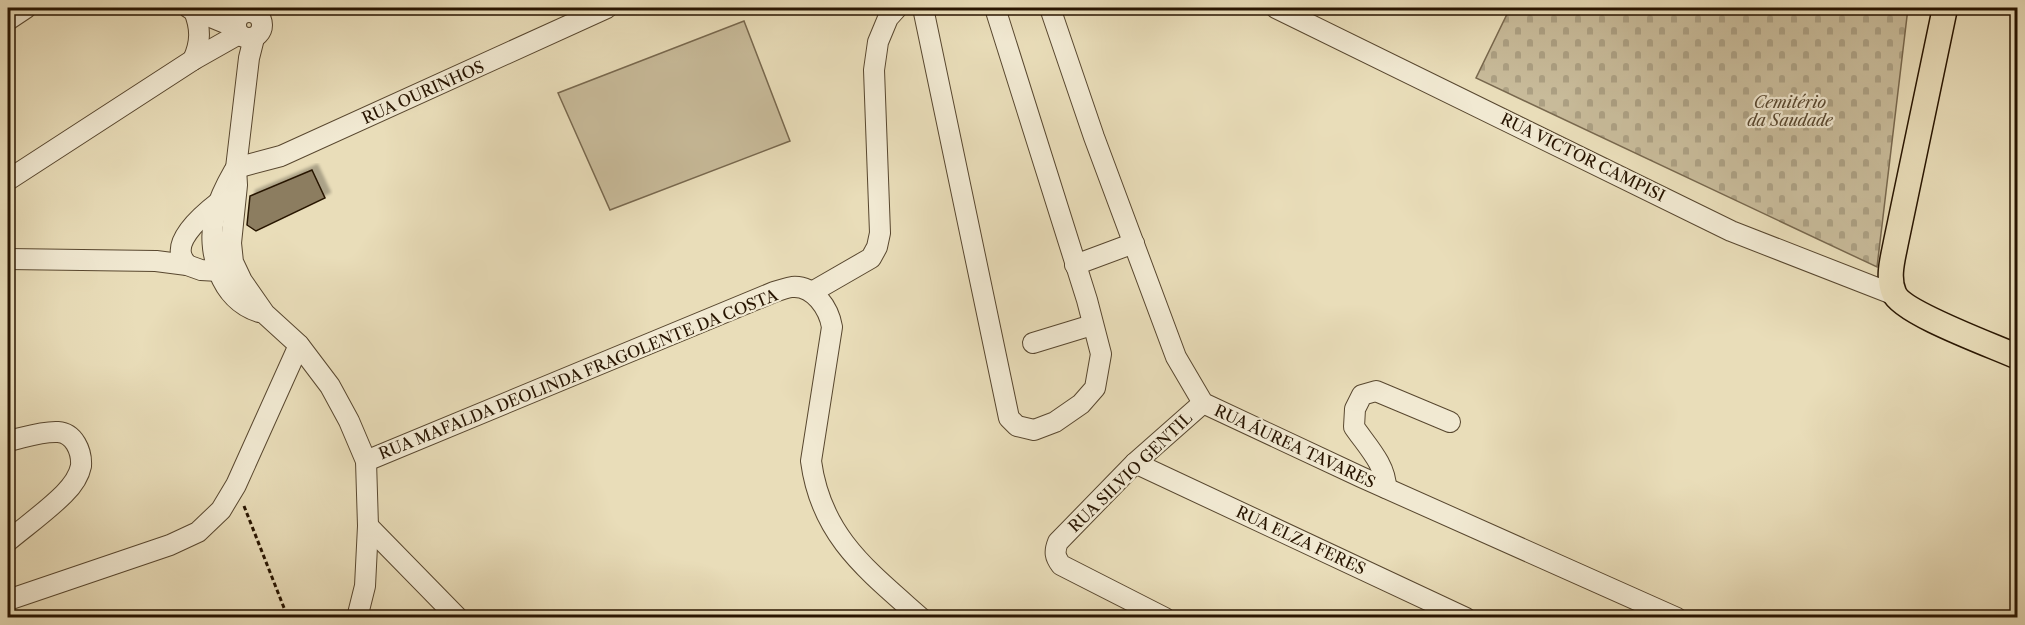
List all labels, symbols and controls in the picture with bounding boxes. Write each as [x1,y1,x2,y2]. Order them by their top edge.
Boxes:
street label: RUA OURINHOS [359,56,487,128]
park label: Cemitério da Saudade [1747,92,1834,130]
street label: RUA VICTOR CAMPISI [1497,108,1669,206]
street label: RUA MAFALDA DEOLINDA FRAGOLENTE DA COSTA [376,284,781,464]
street label: RUA ÁUREA TAVARES [1211,400,1379,492]
street label: RUA SILVIO GENTIL [1064,407,1196,536]
street label: RUA ELZA FERES [1233,501,1369,579]

